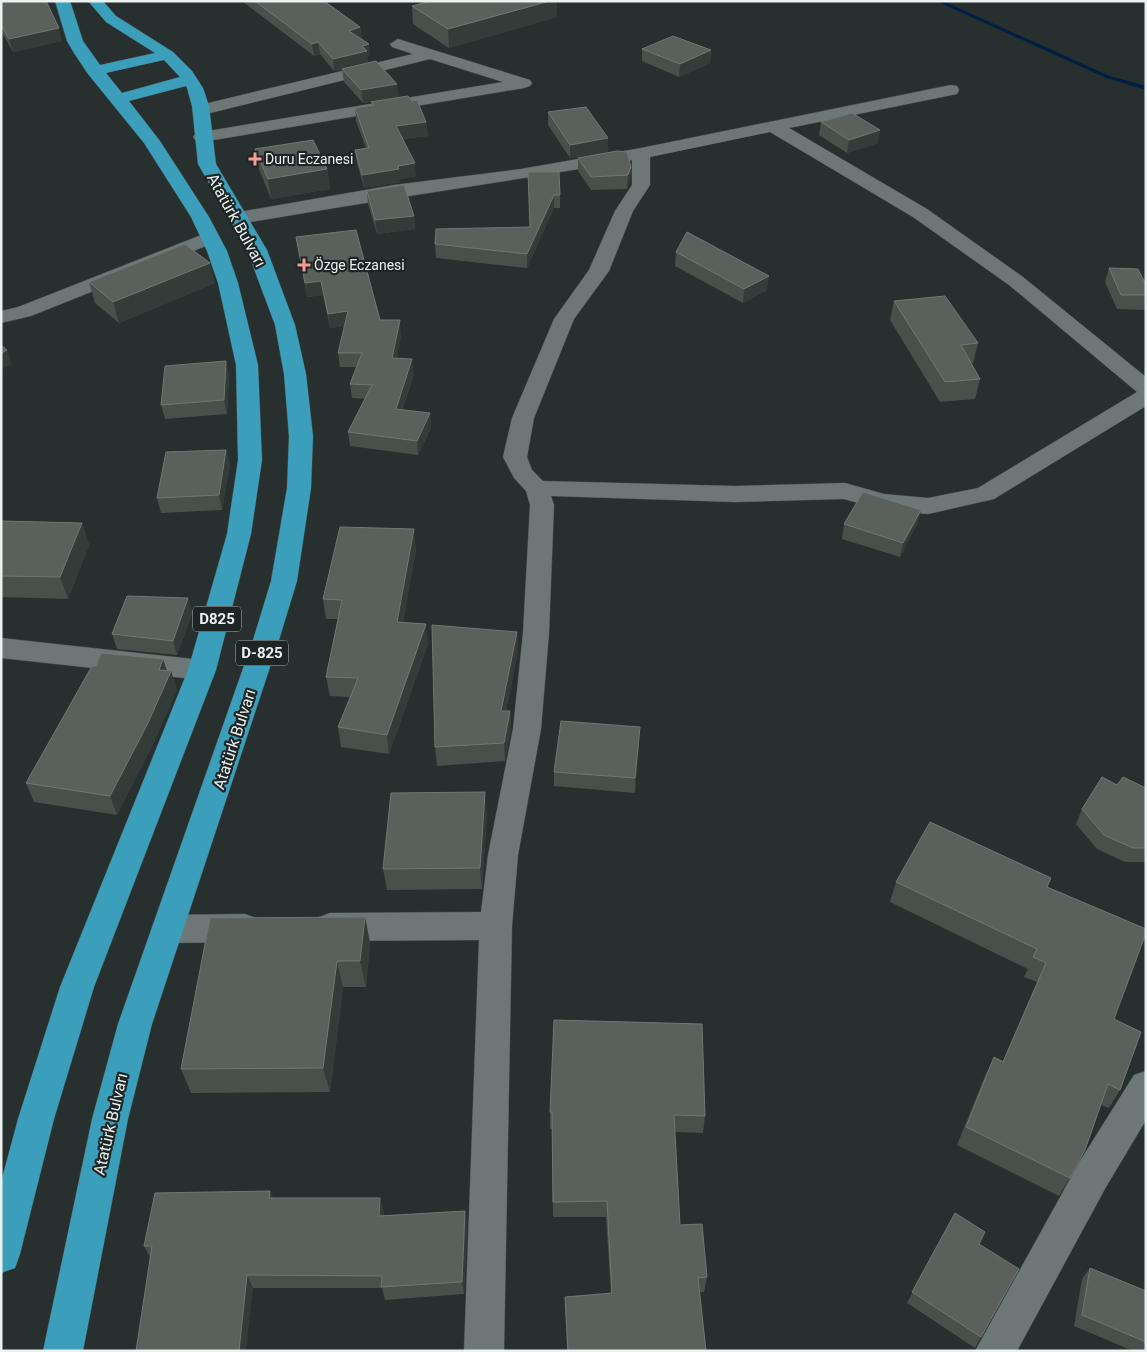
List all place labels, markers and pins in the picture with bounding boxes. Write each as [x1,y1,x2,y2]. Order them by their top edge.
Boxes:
place label: Duru Eczanesi [265,151,353,167]
marker: Duru Eczanesi [249,153,261,165]
place label: Özge Eczanesi [314,257,405,273]
marker: Özge Eczanesi [298,259,310,271]

